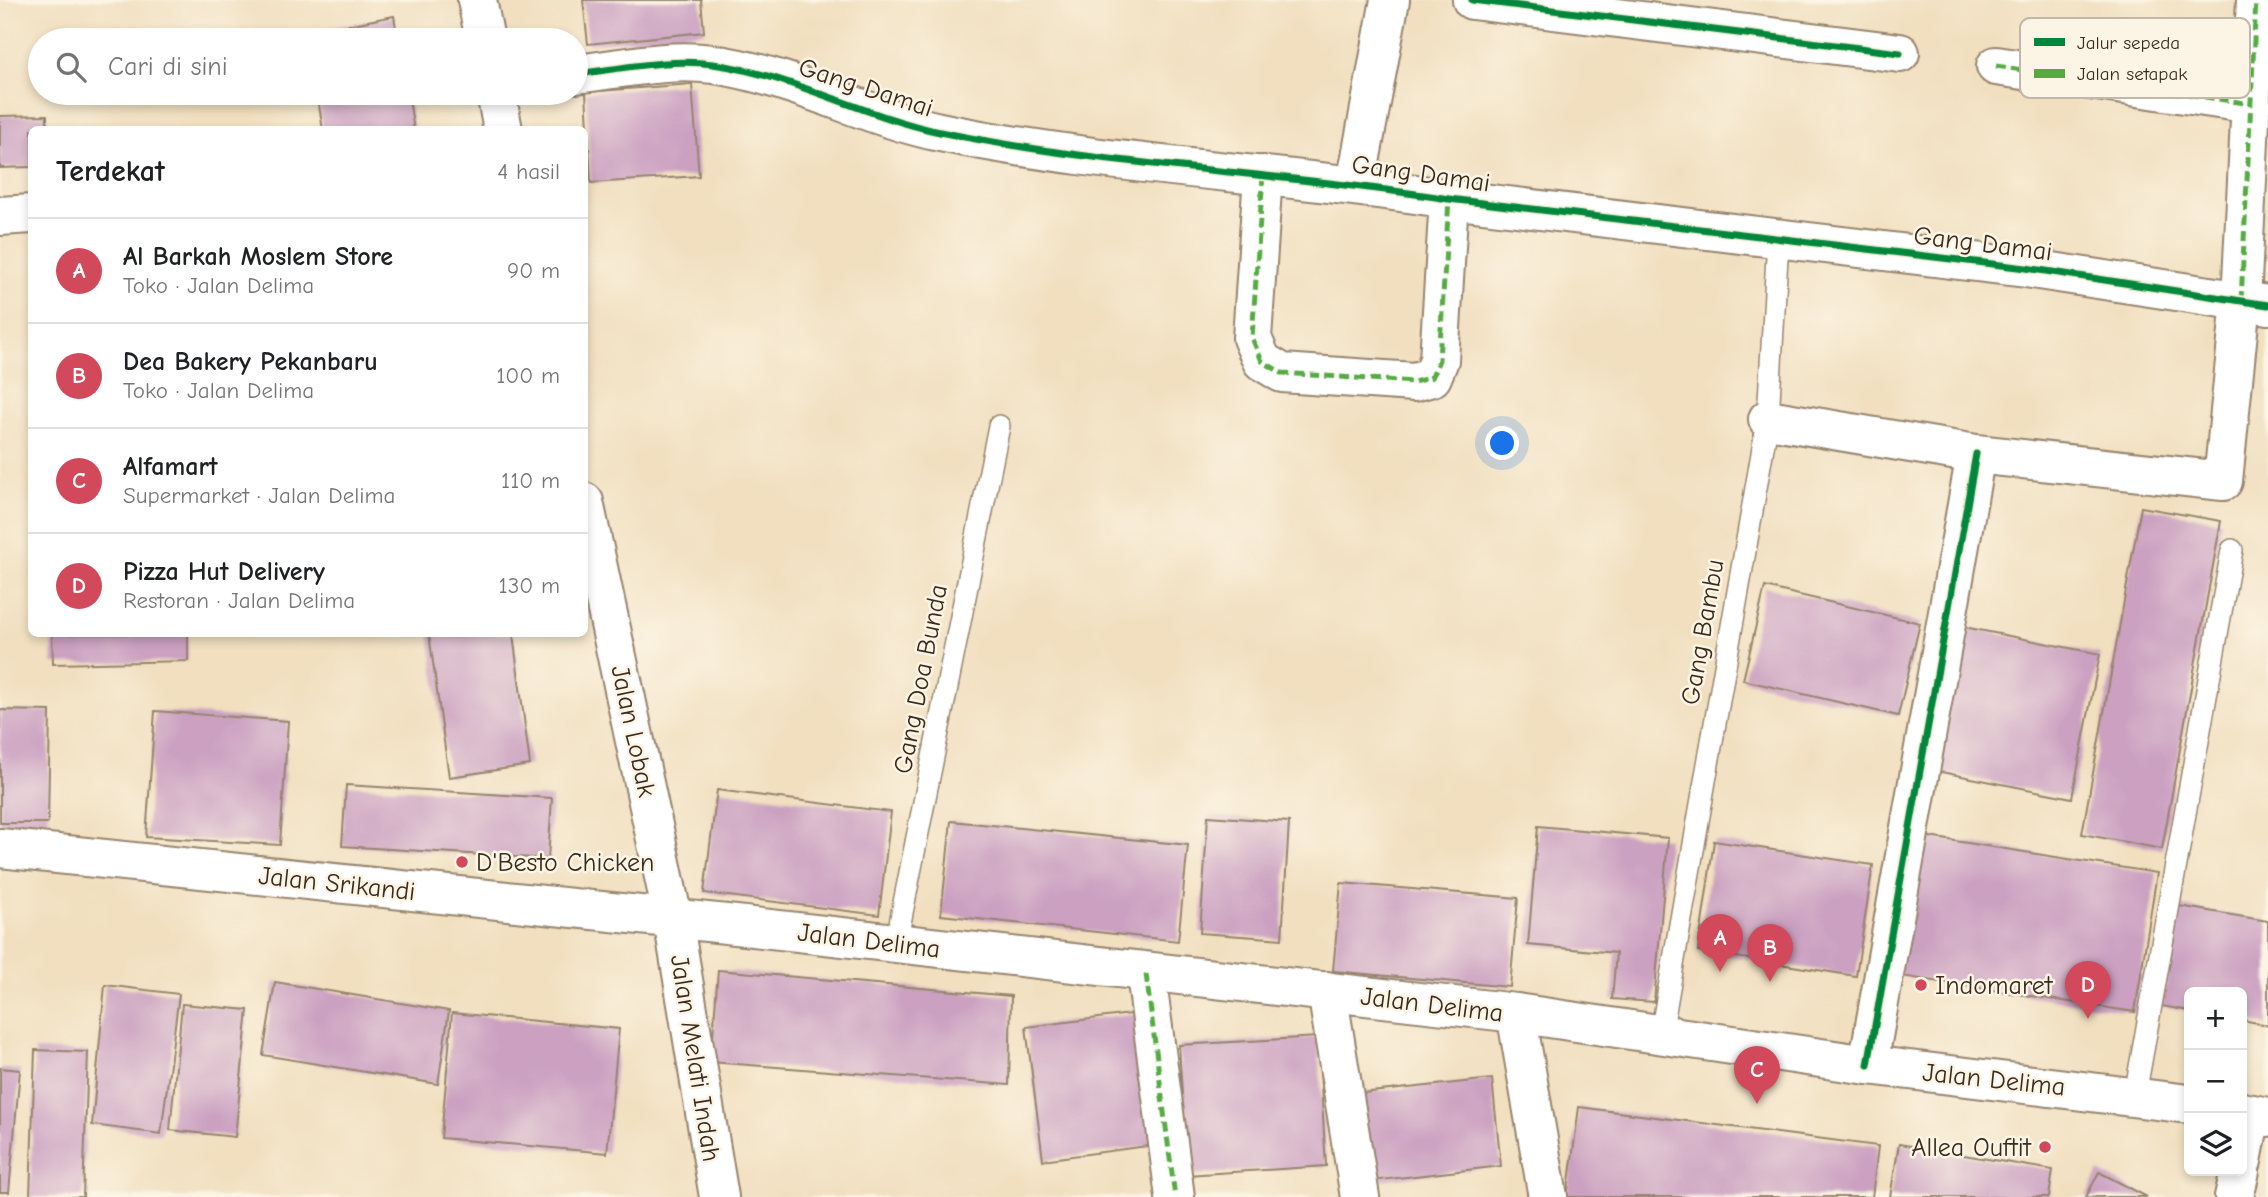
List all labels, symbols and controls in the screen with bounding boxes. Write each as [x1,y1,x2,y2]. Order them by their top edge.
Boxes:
legend [2020,18,2250,98]
search box [28,28,588,105]
text: Jalur sepeda [2077,32,2180,54]
icon: search [52,48,90,86]
text: Cari di sini [108,52,228,82]
street label: Gang Damai [795,52,937,124]
text: Jalan setapak [2077,63,2188,85]
street label: Gang Damai [1350,149,1492,199]
text: Terdekat [56,154,165,189]
text: 4 hasil [497,158,560,185]
street label: Gang Damai [1912,221,2054,267]
text: Al Barkah Moslem Store [123,242,393,272]
text: A [73,257,85,284]
text: 90 m [507,257,560,284]
text: Toko · Jalan Delima [123,272,314,299]
text: Dea Bakery Pekanbaru [123,347,378,377]
text: B [72,362,86,389]
text: 100 m [496,362,560,389]
text: Toko · Jalan Delima [123,377,314,404]
your location [1485,426,1519,460]
text: Alfamart [123,452,217,482]
text: C [72,467,86,494]
text: 110 m [501,467,560,494]
text: Supermarket · Jalan Delima [123,482,395,509]
text: Pizza Hut Delivery [123,557,325,587]
street label: Gang Bambu [1675,557,1731,707]
text: D [72,572,86,599]
text: 130 m [499,572,560,599]
street label: Gang Doa Bunda [888,582,954,776]
text: Restoran · Jalan Delima [123,587,355,614]
street label: Jalan Lobak [604,663,662,800]
place label: D'Besto Chicken [476,848,654,878]
marker: D'Besto Chicken [454,854,470,870]
street label: Jalan Srikandi [257,861,417,907]
pin: A [1697,914,1743,972]
street label: Jalan Delima [796,917,942,965]
pin: B [1747,924,1793,982]
street label: Jalan Melati Indah [664,953,726,1164]
pin: D [2065,961,2111,1019]
place label: Indomaret [1935,971,2054,1001]
marker: Indomaret [1913,977,1929,993]
street label: Jalan Delima [1359,981,1505,1029]
map controls [2184,987,2247,1176]
button: + [2184,987,2247,1050]
pin: C [1734,1046,1780,1104]
button: − [2184,1050,2247,1113]
street label: Jalan Delima [1921,1058,2067,1102]
button: layers [2184,1113,2247,1176]
place label: Allea Ouftit [1911,1133,2033,1163]
marker: Allea Ouftit [2037,1139,2053,1155]

